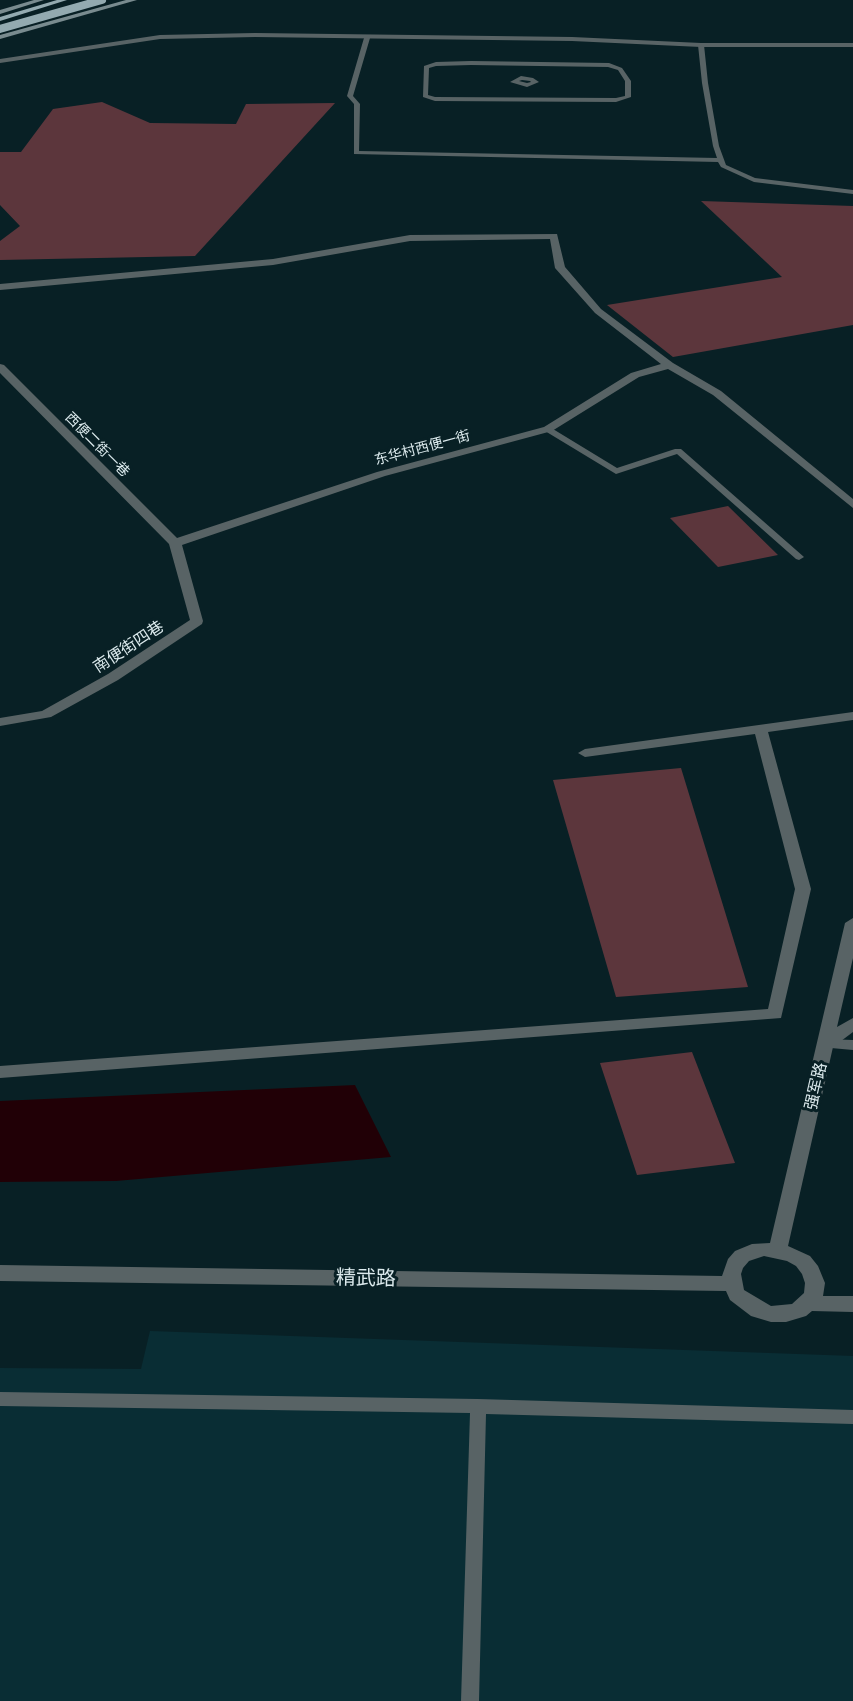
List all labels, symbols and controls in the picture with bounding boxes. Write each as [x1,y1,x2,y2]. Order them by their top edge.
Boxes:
street label: 西便二街一巷 [62,408,134,480]
street label: 东华村西便一街 [372,426,472,468]
street label: 南便街四巷 [89,616,167,676]
street label: 强军路 [800,1060,830,1112]
street label: 精武路 [336,1264,396,1290]

